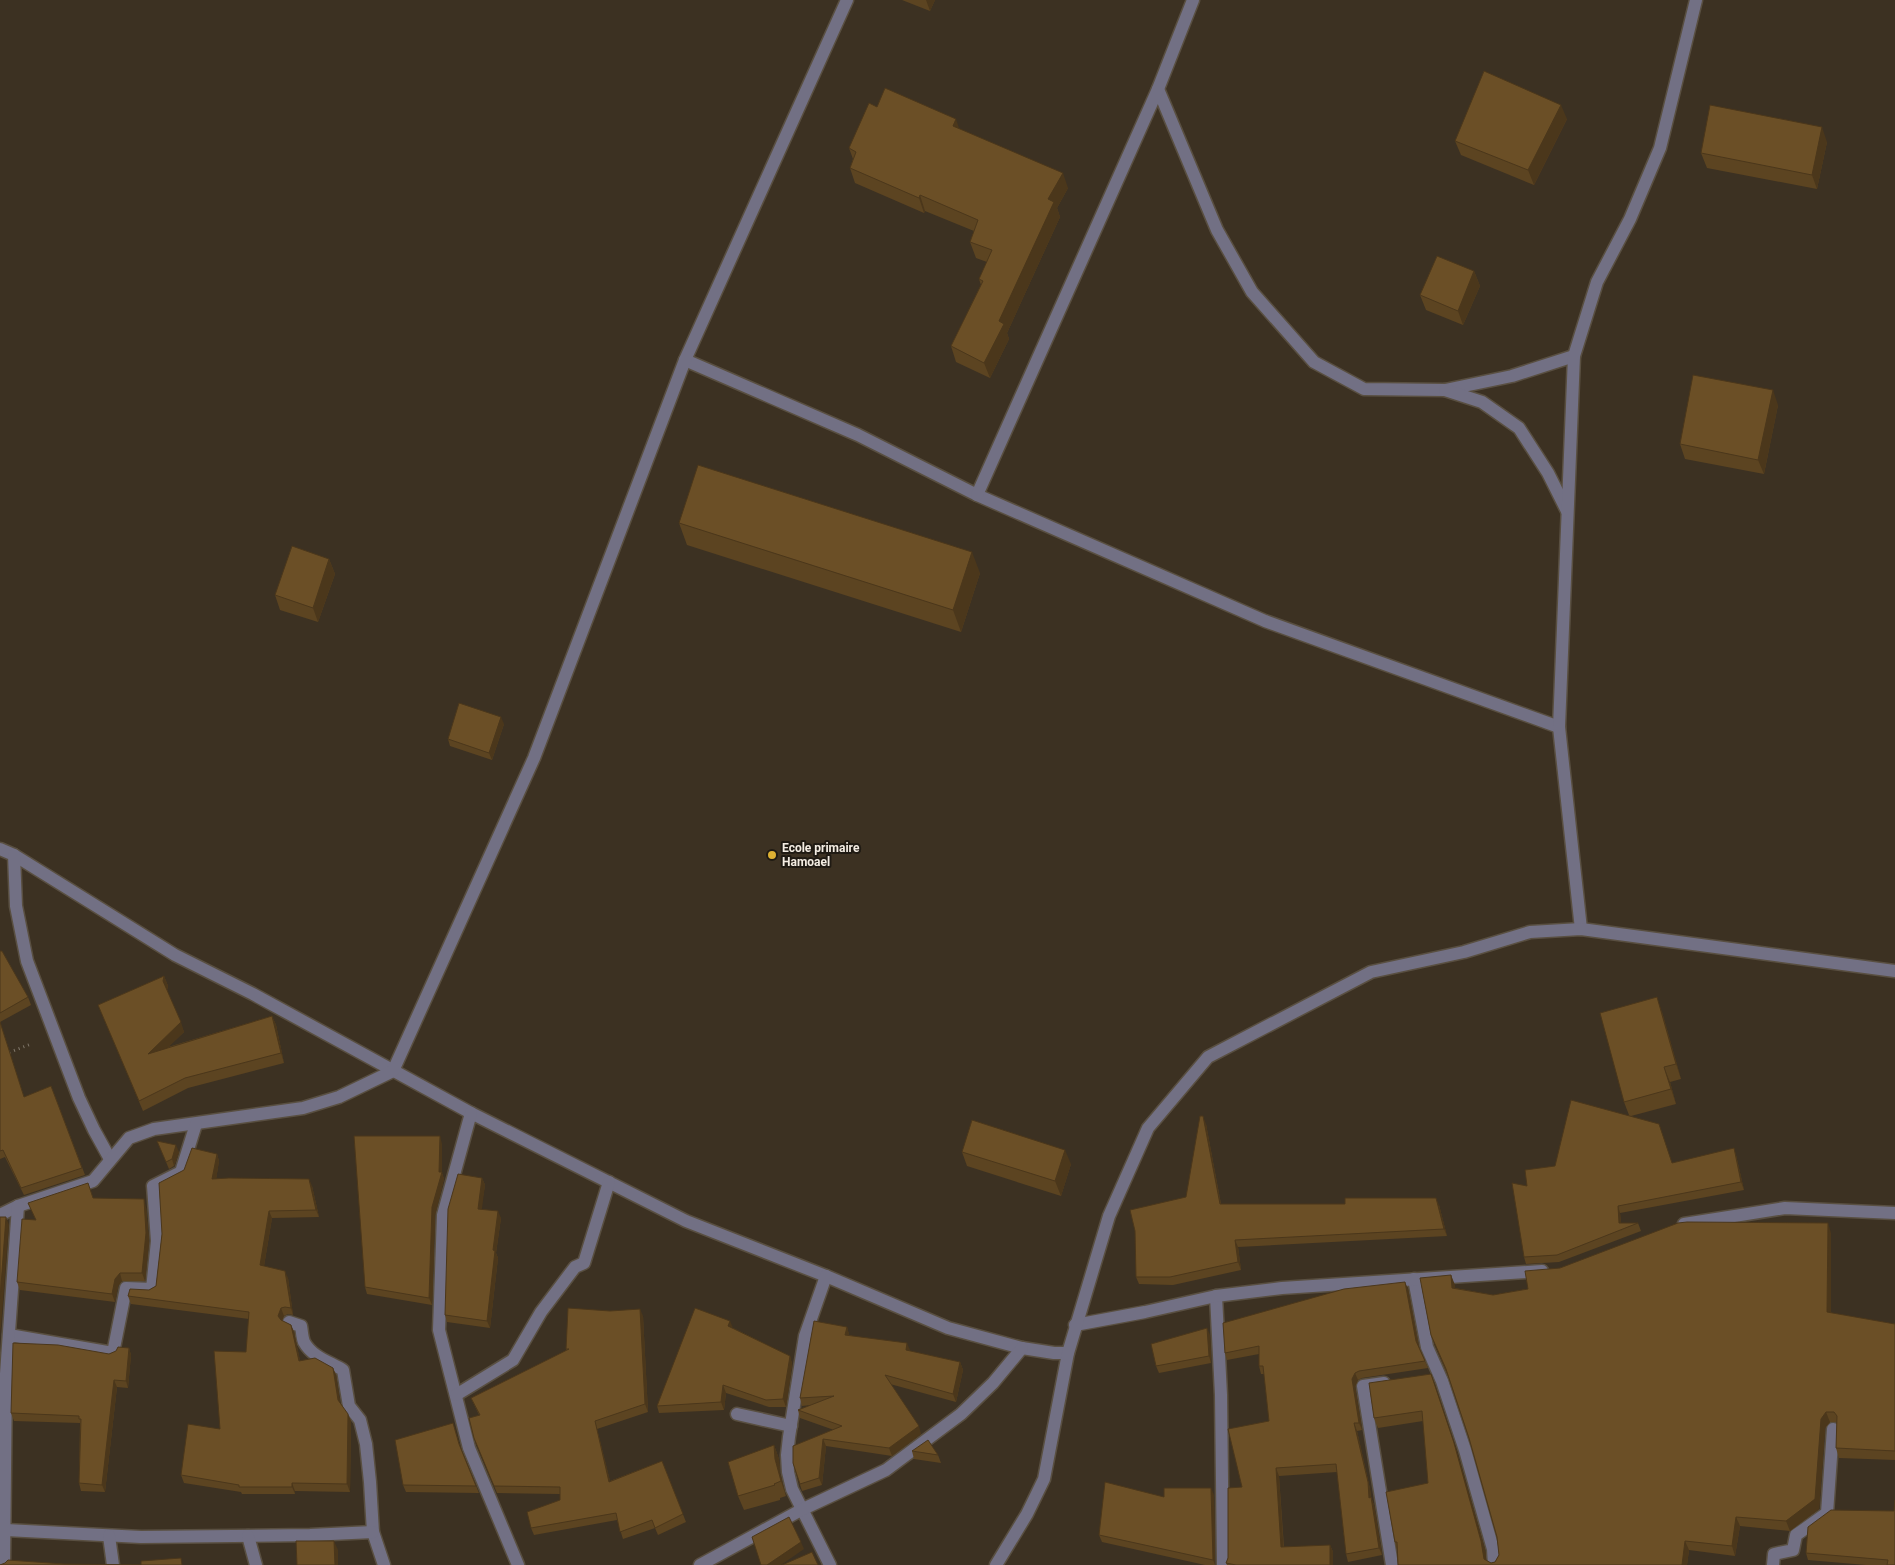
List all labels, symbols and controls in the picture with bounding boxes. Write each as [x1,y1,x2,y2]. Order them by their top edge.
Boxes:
place label: Ecole primaire Hamoael [782,841,860,869]
marker: Ecole primaire Hamoael [766,849,778,861]

